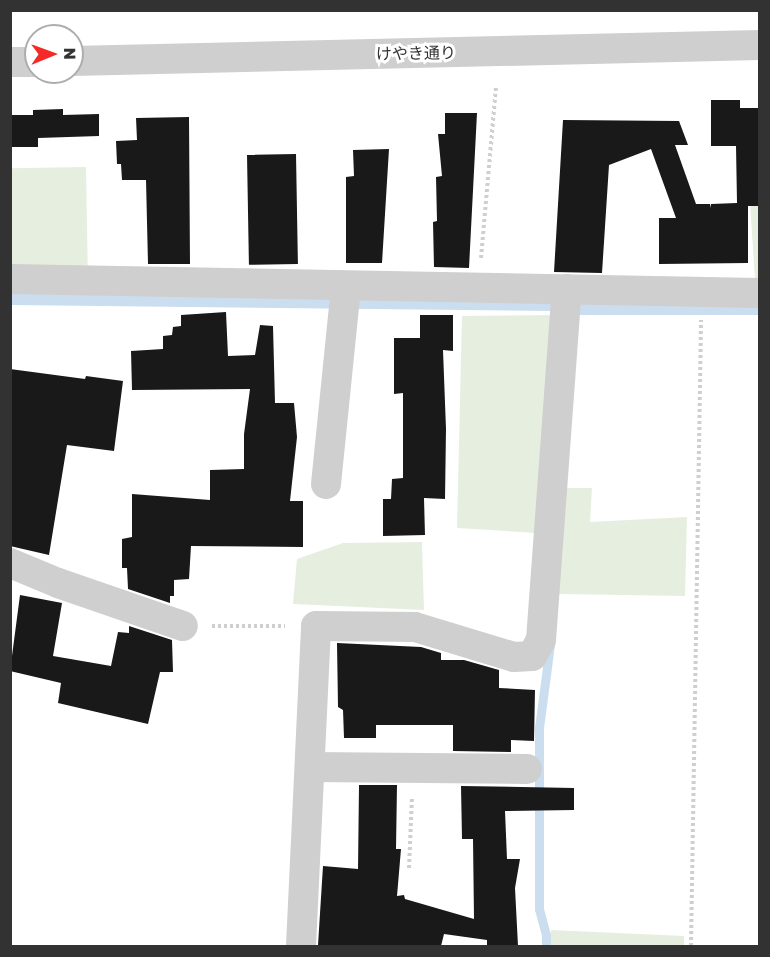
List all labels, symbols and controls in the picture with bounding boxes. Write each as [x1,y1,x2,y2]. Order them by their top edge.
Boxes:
north arrow [24,24,84,84]
street label: けやき通り [376,43,456,63]
text: N [60,47,80,60]

